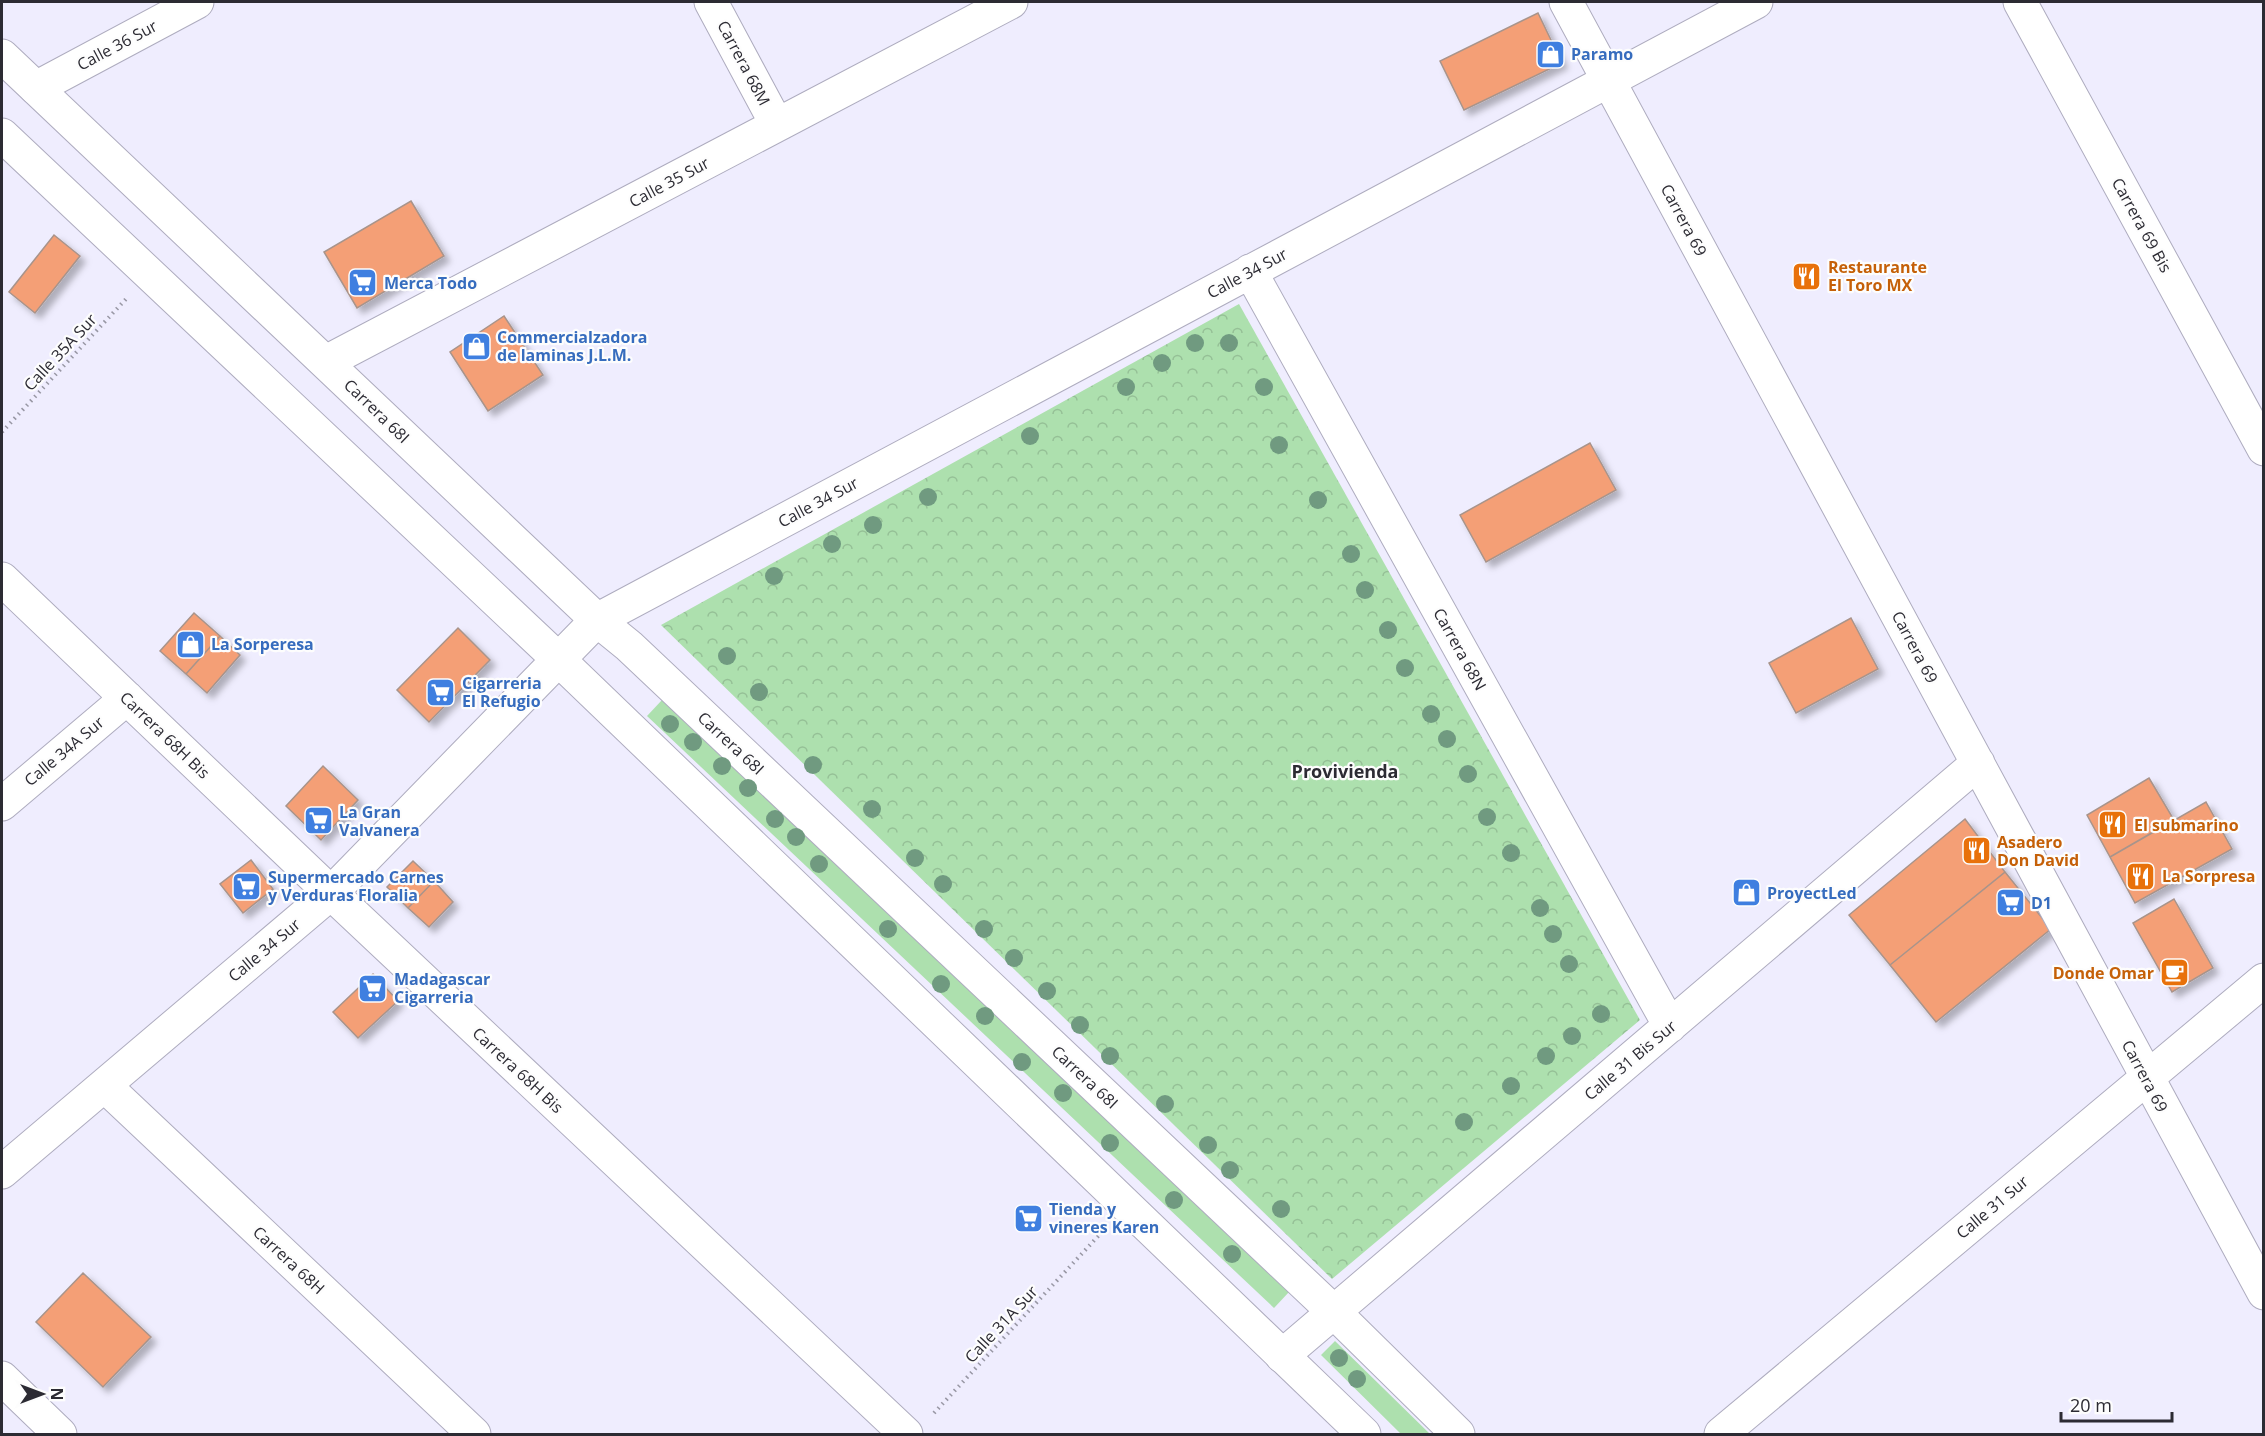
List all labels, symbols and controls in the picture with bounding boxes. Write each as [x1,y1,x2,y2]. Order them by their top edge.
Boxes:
street label: Calle 36 Sur [73,14,161,75]
street label: Carrera 68M [712,17,776,109]
shop icon: Paramo [1534,38,1566,70]
place label: Paramo [1571,43,1633,65]
street label: Calle 35 Sur [625,151,713,212]
street label: Carrera 69 Bis [2107,174,2177,276]
street label: Carrera 69 [1656,180,1712,260]
street label: Calle 34 Sur [1203,242,1291,303]
place label: Restaurante El Toro MX [1828,256,1927,296]
restaurant icon: Restaurante El Toro MX [1791,260,1823,292]
supermarket icon: Merca Todo [347,267,379,299]
place label: Merca Todo [384,272,477,294]
street label: Calle 35A Sur [19,308,102,395]
place label: Commercialzadora de laminas J.L.M. [497,326,647,366]
shop icon: Commercialzadora de laminas J.L.M. [460,330,492,362]
street label: Carrera 68I [339,374,415,448]
street label: Calle 34 Sur [774,471,862,532]
street label: Carrera 68N [1428,604,1492,694]
street label: Carrera 69 [1887,607,1943,687]
shop icon: La Sorperesa [174,628,206,660]
place label: La Sorperesa [211,633,314,655]
place label: Cigarreria El Refugio [462,672,542,712]
supermarket icon: Cigarreria El Refugio [425,676,457,708]
street label: Carrera 68H Bis [115,686,215,784]
street label: Carrera 68I [693,707,769,779]
street label: Calle 34A Sur [19,711,109,791]
district label: Provivienda [1292,759,1398,783]
place label: La Gran Valvanera [339,801,420,841]
supermarket icon: La Gran Valvanera [302,805,334,837]
restaurant icon: El submarino [2097,809,2129,841]
place label: El submarino [2134,814,2239,836]
place label: Asadero Don David [1997,831,2079,871]
restaurant icon: Asadero Don David [1960,835,1992,867]
restaurant icon: La Sorpresa [2125,860,2157,892]
place label: La Sorpresa [2162,865,2255,887]
place label: Supermercado Carnes y Verduras Floralia [268,866,444,906]
supermarket icon: Supermercado Carnes y Verduras Floralia [231,870,263,902]
shop icon: ProyectLed [1730,877,1762,909]
place label: ProyectLed [1767,882,1857,904]
supermarket icon: D1 [1994,887,2026,919]
place label: D1 [2031,892,2052,914]
street label: Calle 34 Sur [223,913,305,987]
cafe icon: Donde Omar [2159,957,2191,989]
place label: Donde Omar [2053,962,2154,984]
place label: Madagascar Cigarreria [394,968,490,1008]
supermarket icon: Madagascar Cigarreria [357,972,389,1004]
street label: Calle 31 Bis Sur [1579,1015,1681,1105]
street label: Carrera 68H Bis [468,1022,568,1118]
street label: Carrera 69 [2117,1036,2173,1116]
street label: Carrera 68I [1047,1041,1123,1113]
street label: Calle 31 Sur [1951,1170,2033,1244]
place label: Tienda y vineres Karen [1049,1198,1159,1238]
supermarket icon: Tienda y vineres Karen [1012,1202,1044,1234]
street label: Carrera 68H [248,1221,330,1299]
street label: Calle 31A Sur [960,1280,1043,1367]
north arrow [12,1364,72,1424]
scale bar [2061,1385,2172,1423]
text: N [46,1387,68,1401]
text: 20 m [2070,1393,2112,1417]

